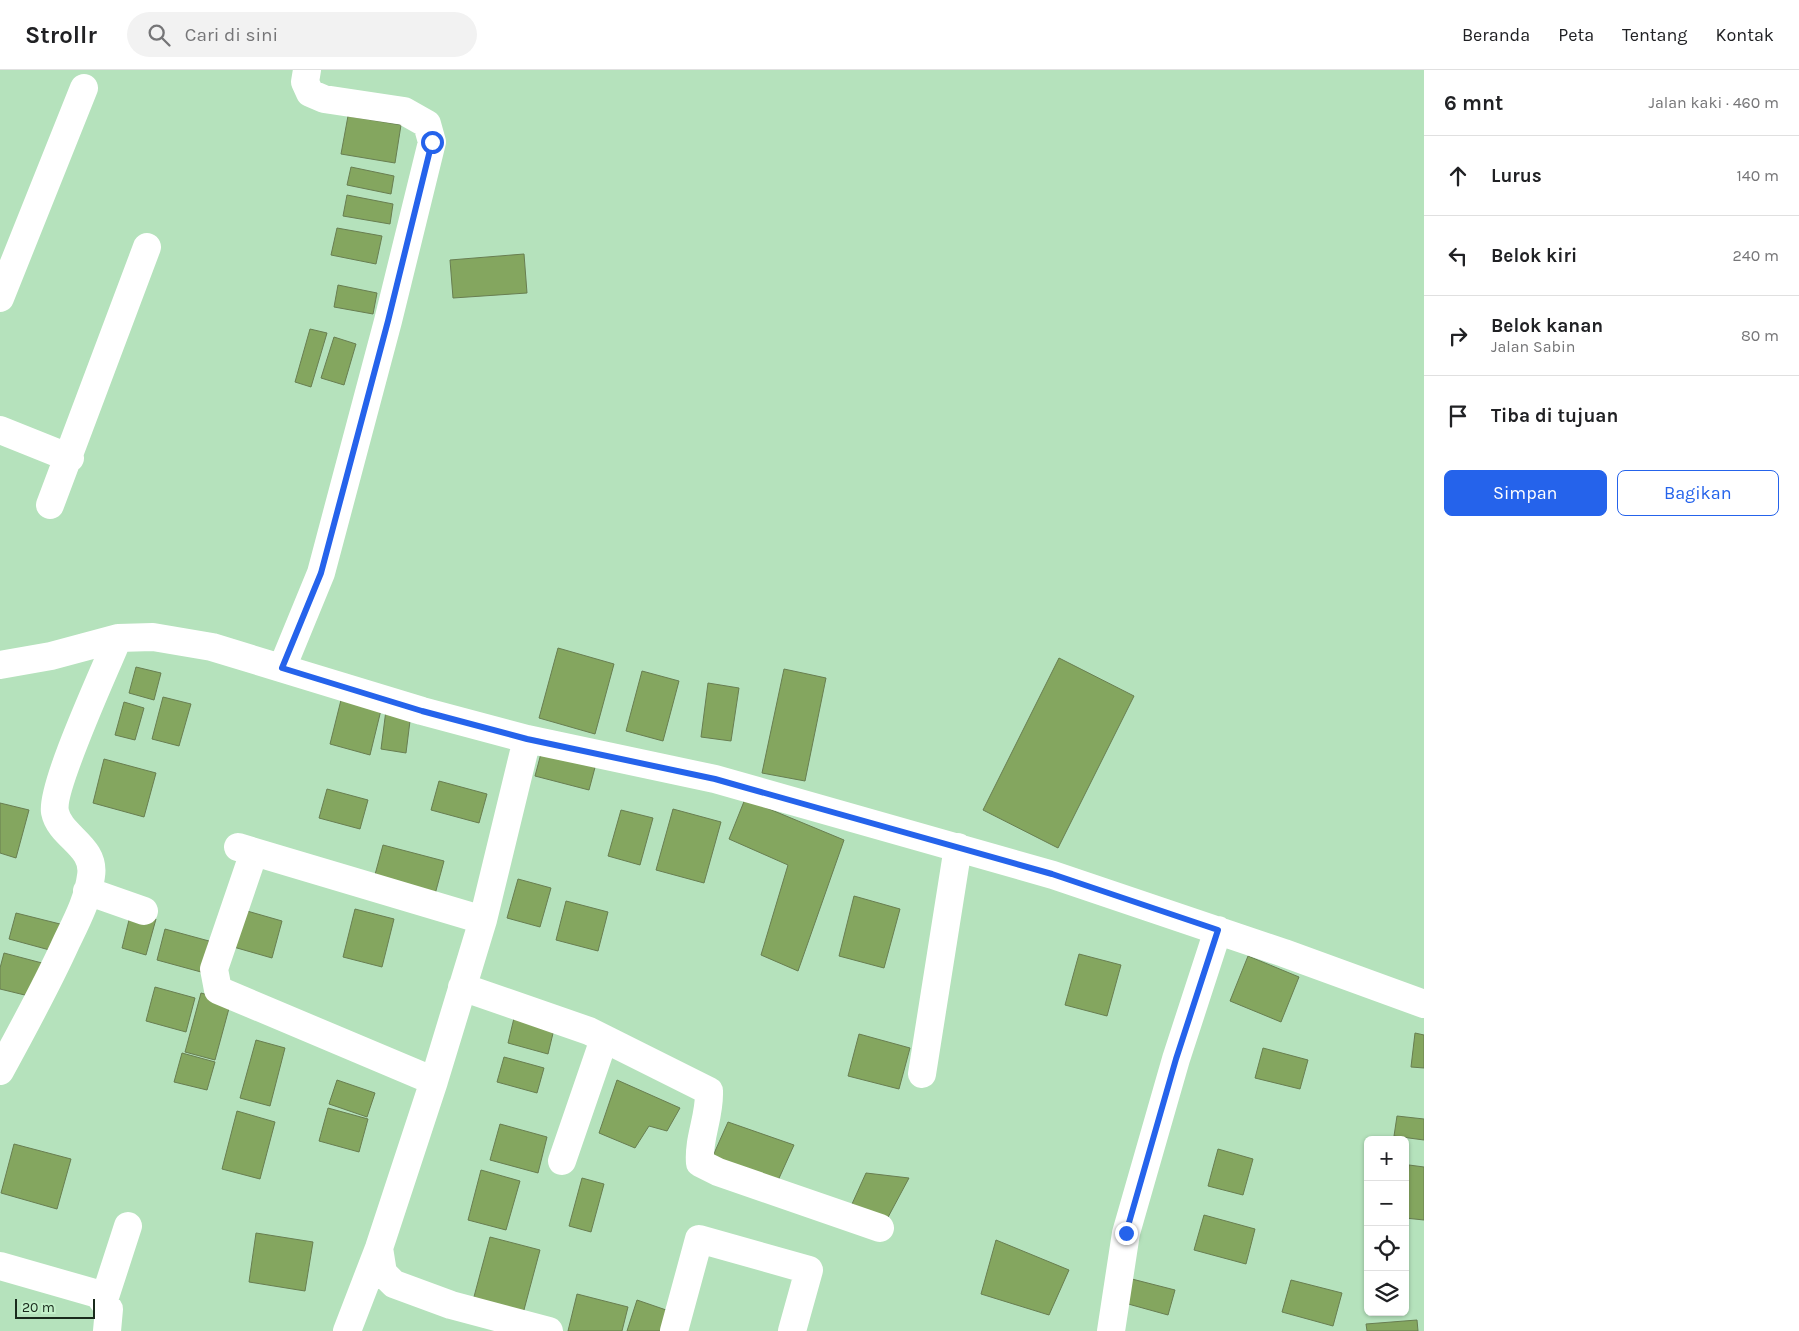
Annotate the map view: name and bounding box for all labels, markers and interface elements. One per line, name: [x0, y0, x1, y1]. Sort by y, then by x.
search box: [127, 12, 477, 57]
text: Strollr: [25, 21, 97, 49]
icon: search: [145, 21, 173, 49]
text: Cari di sini: [185, 24, 278, 46]
text: Beranda: [1462, 24, 1530, 46]
text: Peta: [1558, 24, 1594, 46]
text: Tentang: [1622, 24, 1688, 46]
text: Kontak: [1716, 24, 1774, 46]
text: 6 mnt: [1444, 91, 1503, 115]
text: Jalan kaki · 460 m: [1649, 93, 1779, 112]
route start: [421, 131, 444, 154]
icon: ahead: [1444, 162, 1472, 190]
text: Lurus: [1491, 165, 1542, 187]
text: 140 m: [1737, 166, 1779, 185]
icon: left: [1444, 242, 1472, 270]
text: Belok kiri: [1491, 245, 1577, 267]
text: 240 m: [1733, 246, 1779, 265]
text: Belok kanan: [1491, 315, 1603, 337]
icon: right: [1444, 322, 1472, 350]
text: 80 m: [1741, 326, 1779, 345]
text: Jalan Sabin: [1491, 337, 1575, 356]
icon: arrive: [1444, 402, 1472, 430]
text: Tiba di tujuan: [1491, 405, 1618, 427]
button: Simpan: [1444, 470, 1607, 516]
button: Bagikan: [1617, 470, 1779, 516]
map controls: [1364, 1136, 1409, 1316]
button: +: [1364, 1136, 1409, 1181]
button: −: [1364, 1181, 1409, 1226]
route end: [1115, 1222, 1138, 1245]
button: locate: [1364, 1226, 1409, 1271]
button: layers: [1364, 1271, 1409, 1316]
scale bar: [15, 1296, 95, 1319]
text: 20 m: [22, 1299, 55, 1316]

